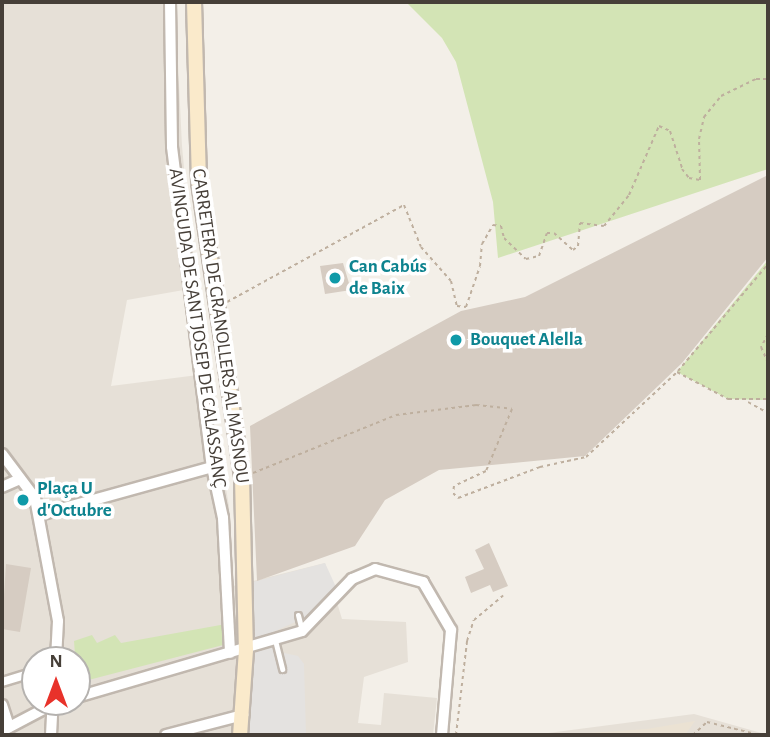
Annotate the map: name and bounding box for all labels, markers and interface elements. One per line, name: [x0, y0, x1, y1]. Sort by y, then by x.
street label: AVINGUDA DE SANT JOSEP DE CALASSANÇ: [163, 167, 231, 489]
street label: CARRETERA DE GRANOLLERS AL MASNOU: [187, 167, 253, 485]
place label: Can Cabús de Baix: [349, 256, 427, 300]
marker: Can Cabús de Baix: [327, 270, 343, 286]
place label: Bouquet Alella: [470, 329, 583, 351]
marker: Bouquet Alella: [448, 332, 464, 348]
place label: Plaça U d'Octubre: [37, 478, 112, 522]
marker: Plaça U d'Octubre: [15, 492, 31, 508]
north arrow: [21, 646, 91, 716]
text: N: [49, 652, 63, 671]

